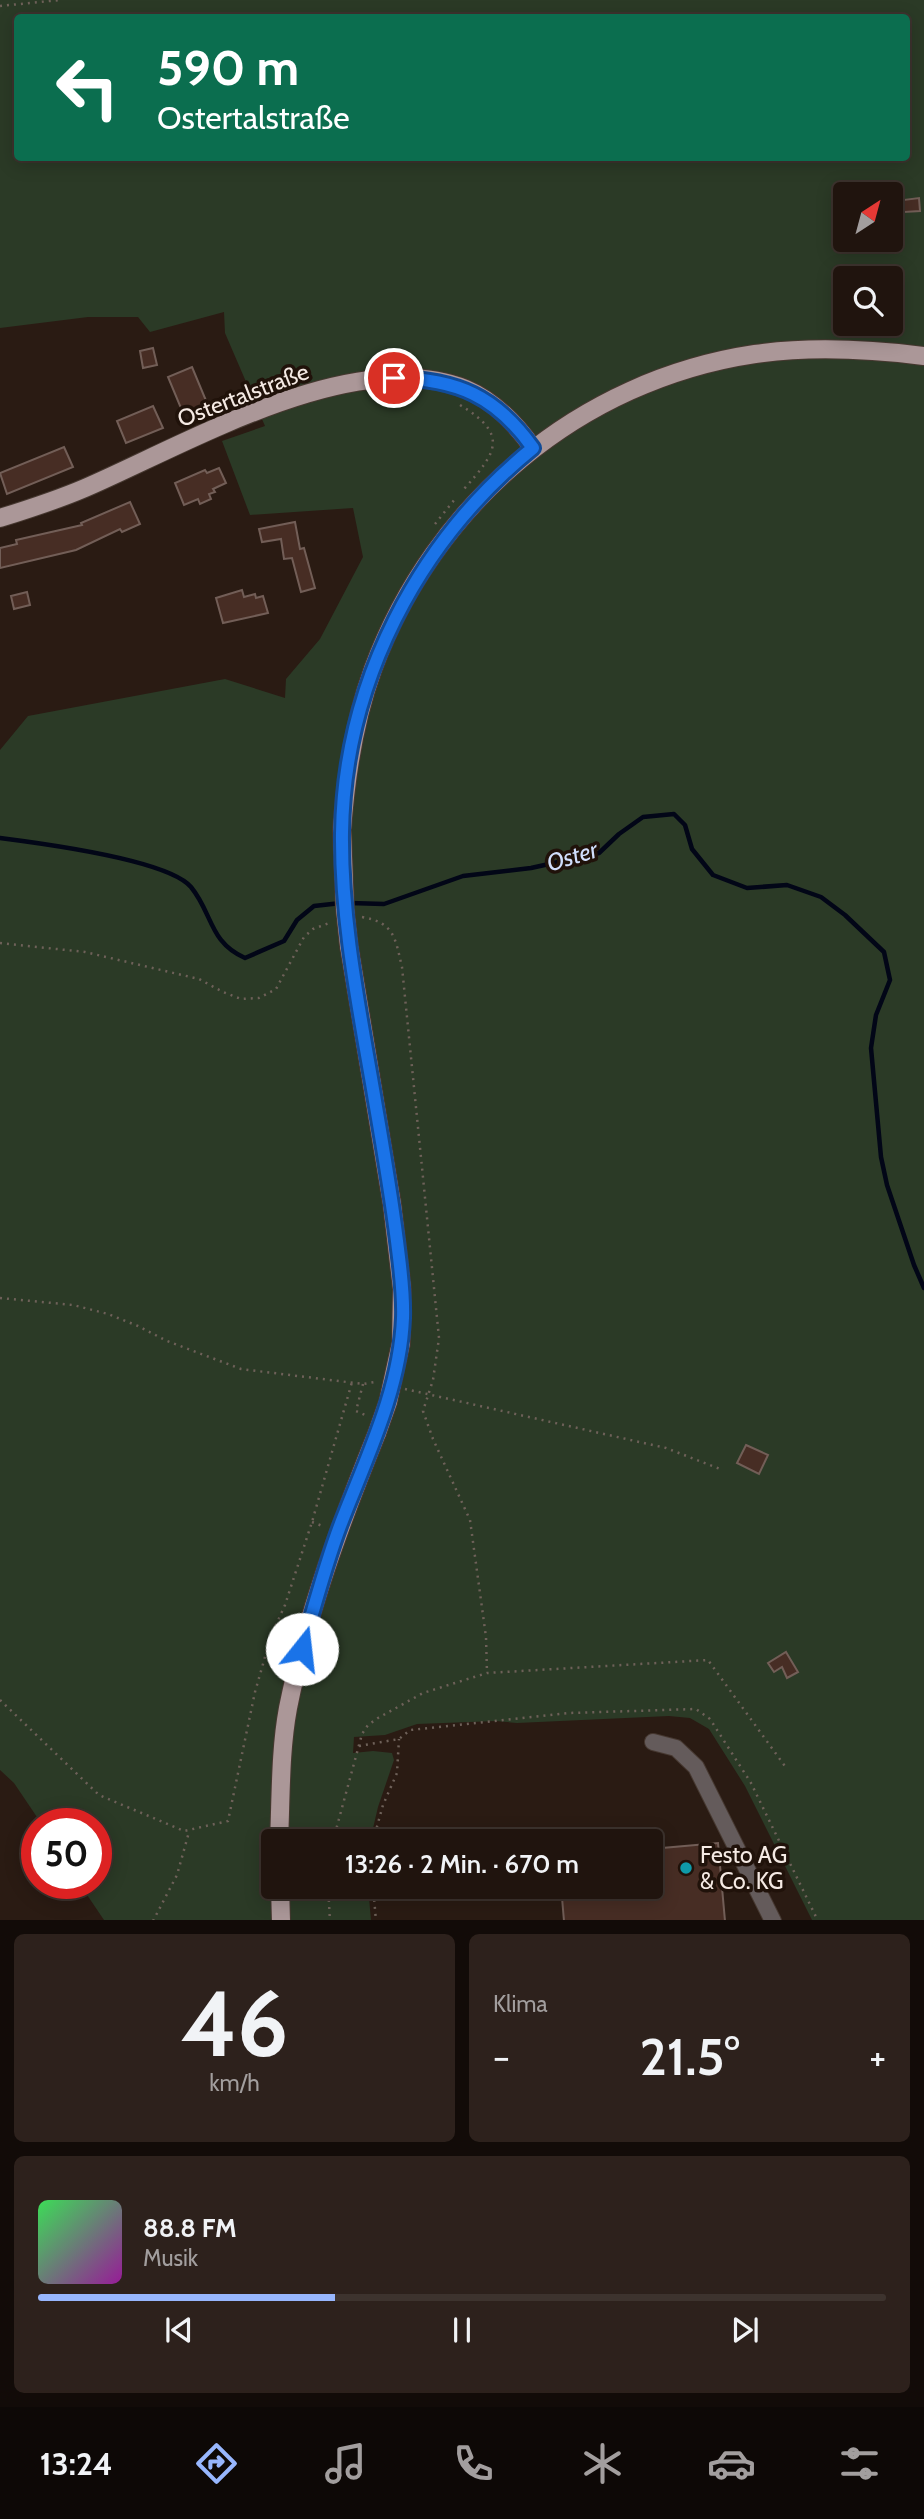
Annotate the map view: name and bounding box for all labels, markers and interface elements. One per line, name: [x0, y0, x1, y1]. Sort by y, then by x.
text: 590 m: [157, 38, 299, 97]
icon: left: [42, 42, 133, 133]
text: Ostertalstraße: [157, 98, 350, 137]
north arrow: [833, 182, 903, 252]
map controls: [833, 182, 903, 336]
button: search: [833, 266, 903, 336]
pin: [364, 348, 424, 408]
street label: Ostertalstraße: [173, 357, 313, 433]
icon: arrive: [375, 359, 413, 397]
water label: Oster: [543, 834, 603, 877]
position arrow: [265, 1612, 339, 1686]
speed limit sign: 50: [21, 1808, 112, 1899]
place label: Festo AG & Co. KG: [700, 1841, 787, 1895]
text: 13:26 · 2 Min. · 670 m: [345, 1848, 579, 1880]
marker: Festo AG & Co. KG: [678, 1860, 694, 1876]
text: 46: [181, 1968, 288, 2079]
text: Klima: [493, 1990, 548, 2018]
text: 21.5°: [639, 2025, 740, 2088]
text: −: [493, 2033, 510, 2080]
text: +: [869, 2033, 886, 2080]
text: km/h: [209, 2069, 260, 2097]
text: 88.8 FM: [143, 2212, 237, 2244]
text: Musik: [143, 2244, 198, 2272]
icon: previous: [160, 2311, 198, 2349]
icon: pause: [443, 2311, 481, 2349]
icon: next: [726, 2311, 764, 2349]
icon: directions: [192, 2439, 241, 2488]
icon: music: [321, 2439, 370, 2488]
icon: phone: [449, 2439, 498, 2488]
icon: climate: [578, 2439, 627, 2488]
icon: car: [707, 2439, 756, 2488]
icon: filters: [835, 2439, 884, 2488]
text: 13:24: [40, 2444, 113, 2483]

